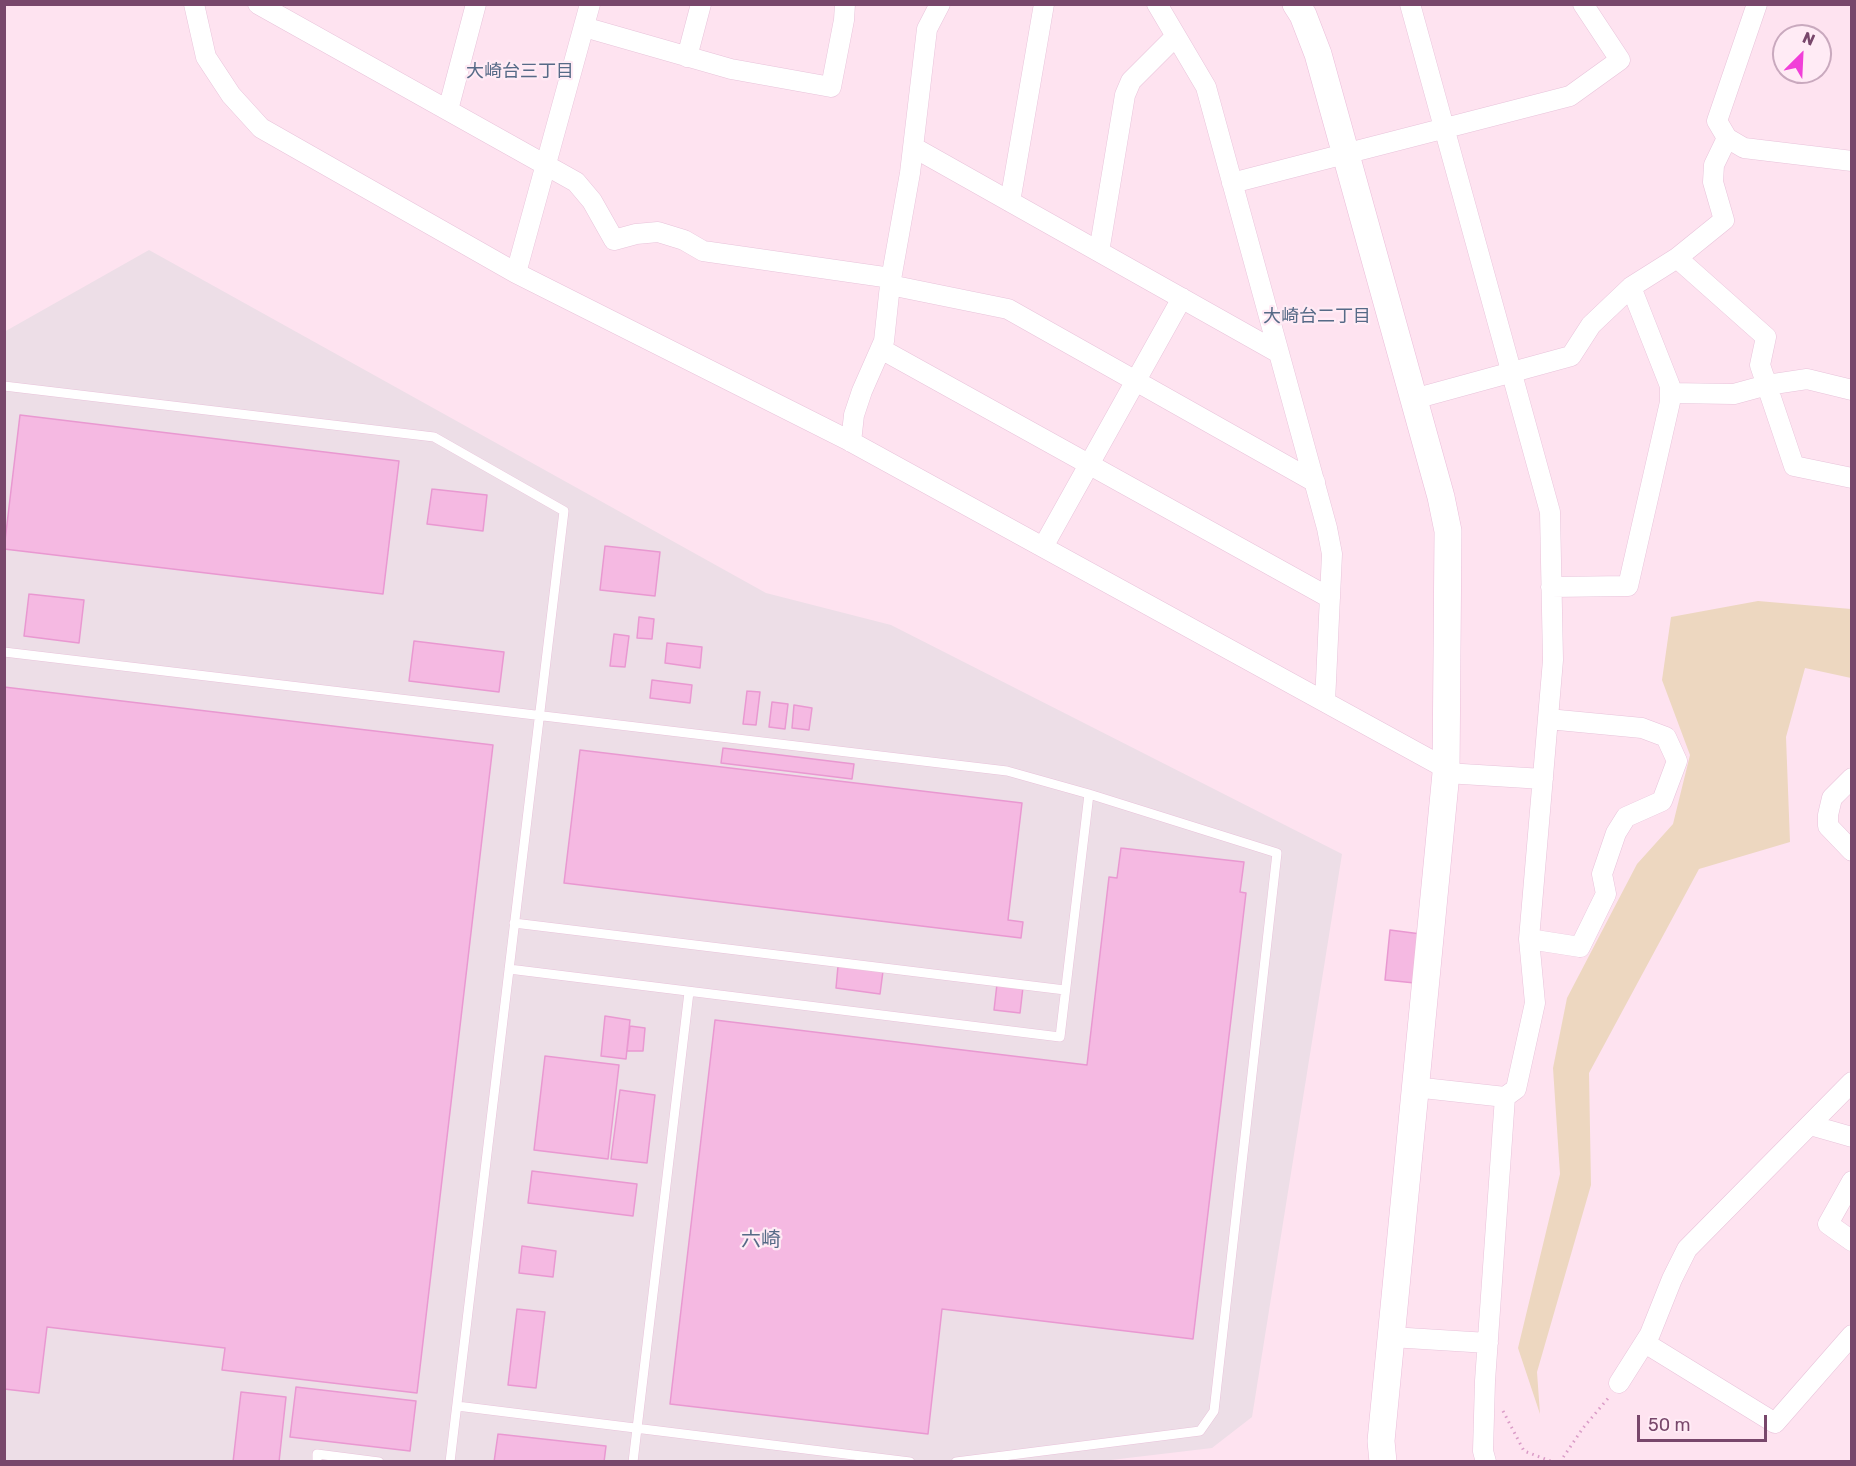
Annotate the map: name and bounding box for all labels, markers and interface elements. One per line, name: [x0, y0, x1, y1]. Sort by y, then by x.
north arrow: [1772, 24, 1832, 84]
text: N: [1800, 28, 1818, 50]
district label: 大崎台三丁目: [466, 61, 574, 83]
district label: 大崎台二丁目: [1263, 306, 1371, 328]
district label: 六崎: [741, 1228, 781, 1252]
scale bar: [1640, 1403, 1770, 1441]
text: 50 m: [1648, 1414, 1691, 1436]

